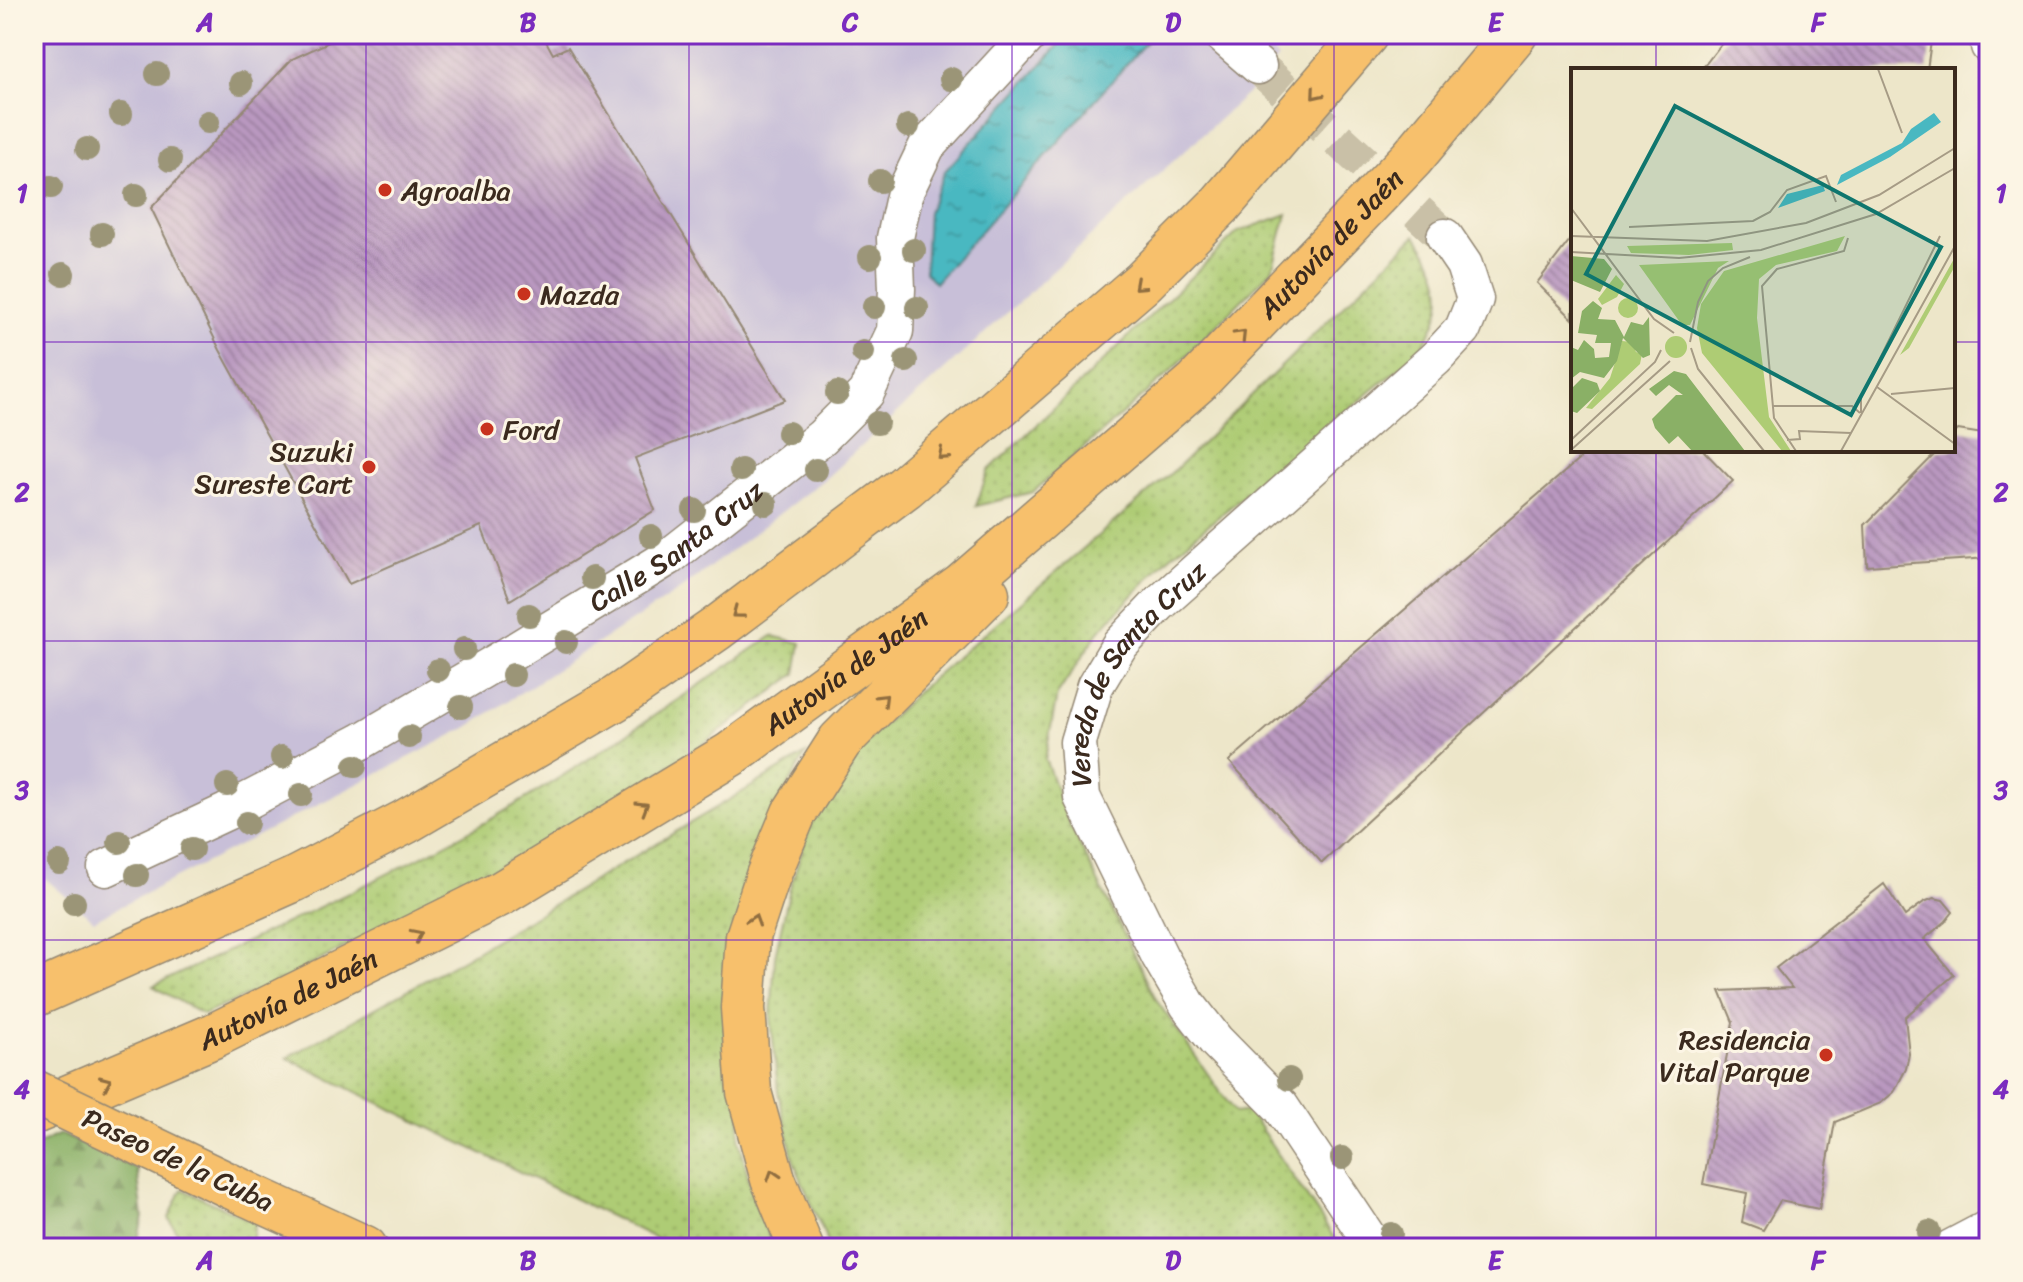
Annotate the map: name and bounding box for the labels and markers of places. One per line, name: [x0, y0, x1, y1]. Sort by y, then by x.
place label: Agroalba: [400, 166, 511, 215]
marker: Agroalba: [376, 181, 394, 199]
place label: Mazda: [540, 270, 620, 319]
marker: Mazda: [515, 285, 533, 303]
place label: Ford: [503, 405, 561, 454]
marker: Ford: [478, 420, 496, 438]
place label: Suzuki Sureste Cart: [194, 427, 354, 508]
marker: Suzuki Sureste Cart: [360, 458, 378, 476]
place label: Residencia Vital Parque: [1659, 1015, 1811, 1096]
marker: Residencia Vital Parque: [1817, 1046, 1835, 1064]

